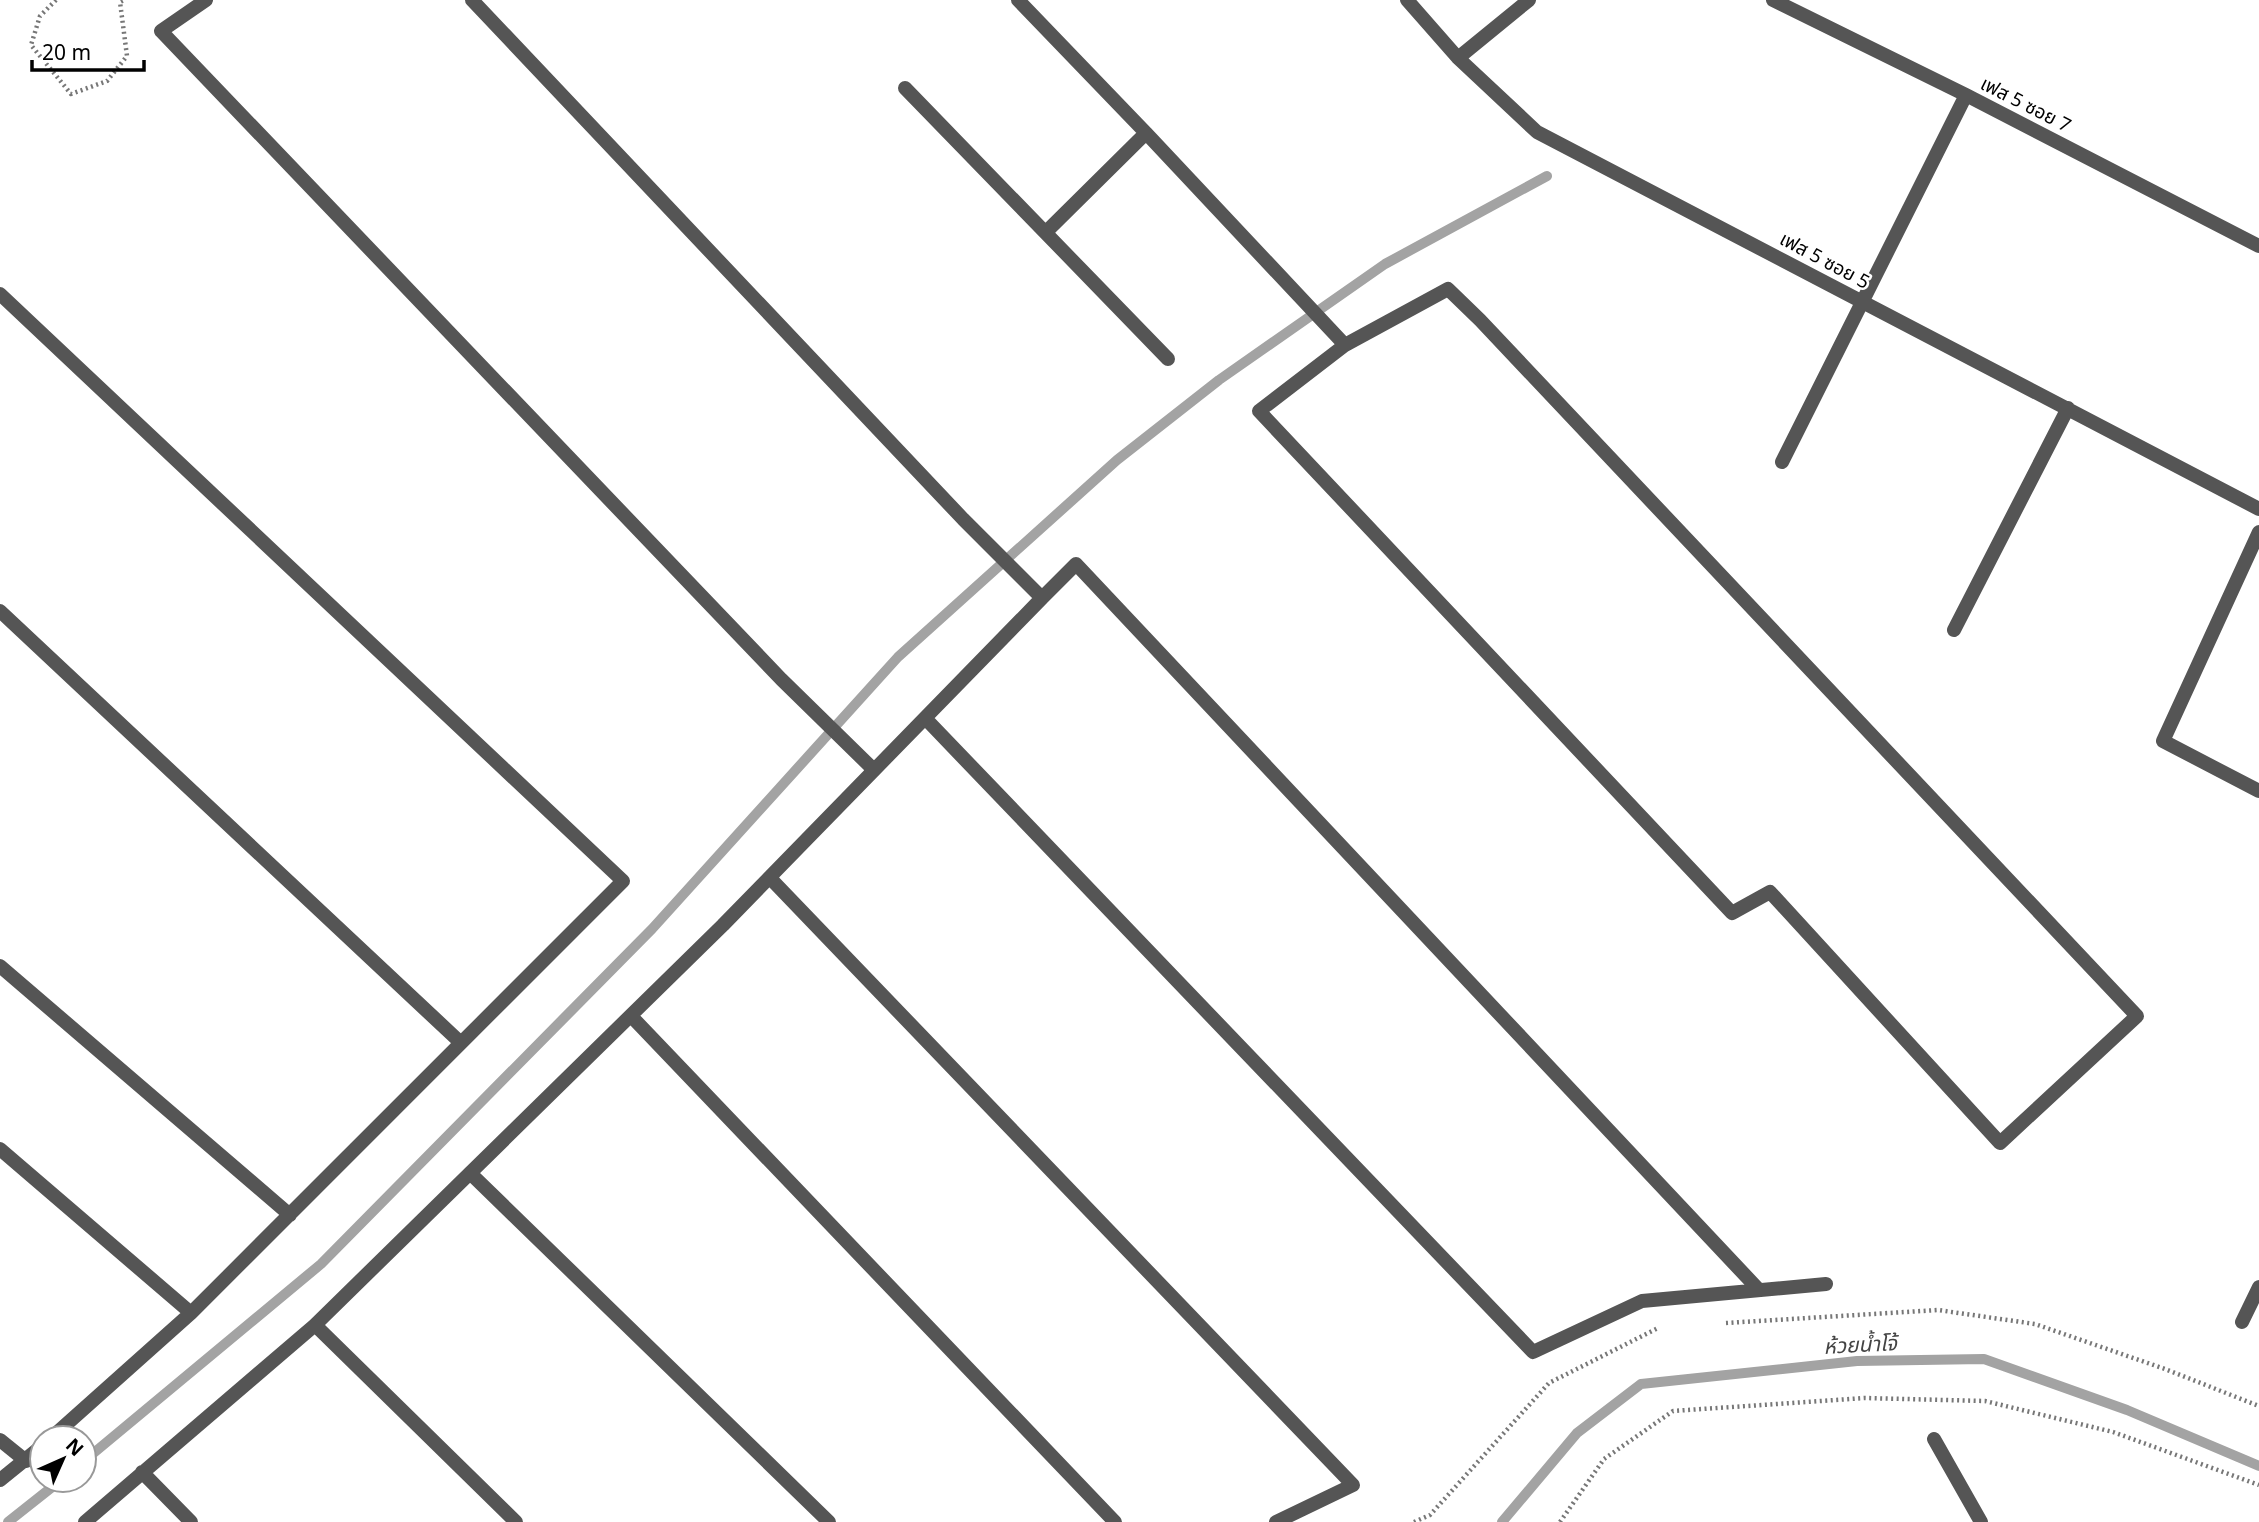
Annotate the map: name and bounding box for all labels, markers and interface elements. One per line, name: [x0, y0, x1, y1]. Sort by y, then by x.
scale bar: [32, 28, 144, 72]
text: 20 m: [42, 38, 91, 66]
street label: เฟส 5 ซอย 7: [1976, 70, 2076, 138]
street label: เฟส 5 ซอย 5: [1775, 225, 1875, 295]
water label: ห้วยน้ำโจ้: [1823, 1328, 1901, 1360]
north arrow: [28, 1424, 98, 1494]
text: N: [60, 1432, 90, 1462]

